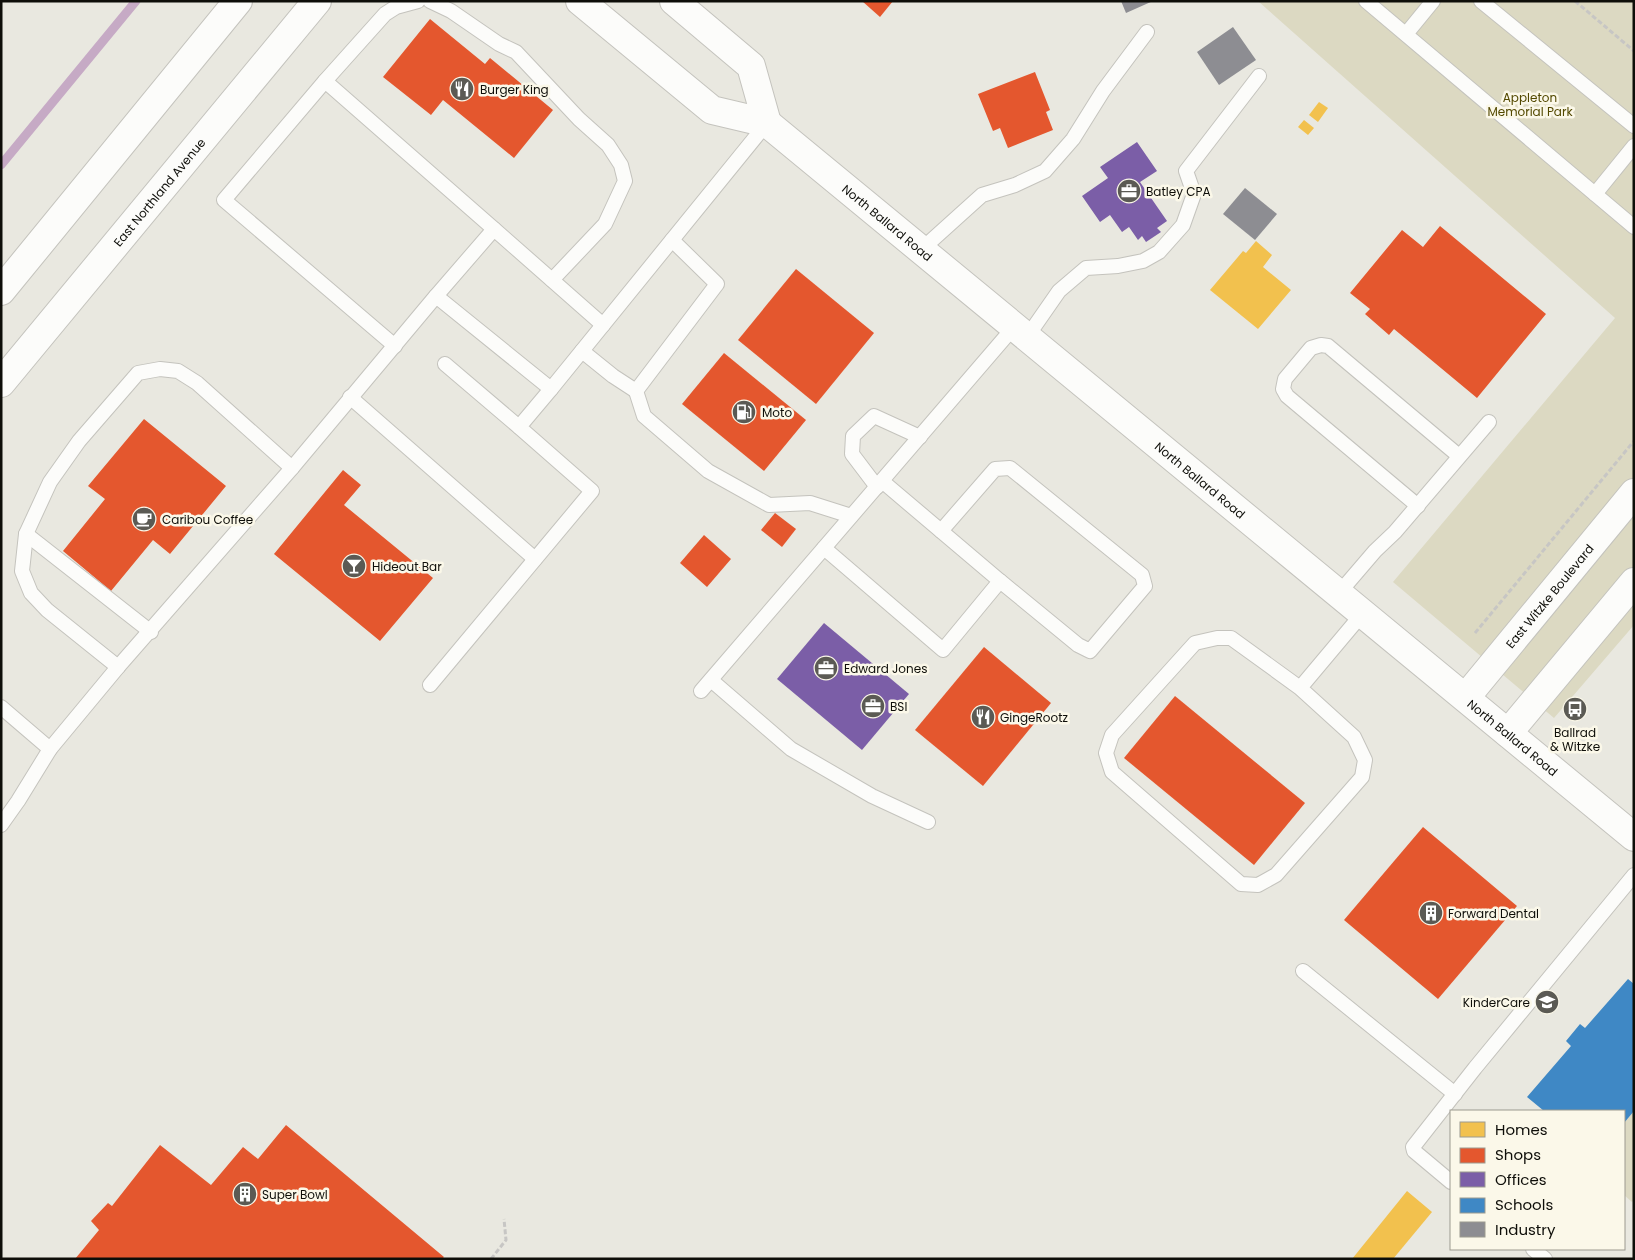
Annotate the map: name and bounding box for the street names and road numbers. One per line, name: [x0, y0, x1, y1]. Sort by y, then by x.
street label: East Northland Avenue: [109, 134, 209, 250]
street label: North Ballard Road: [839, 180, 936, 265]
street label: North Ballard Road: [1151, 438, 1249, 522]
street label: East Witzke Boulevard: [1501, 540, 1597, 652]
street label: North Ballard Road: [1464, 695, 1562, 780]

